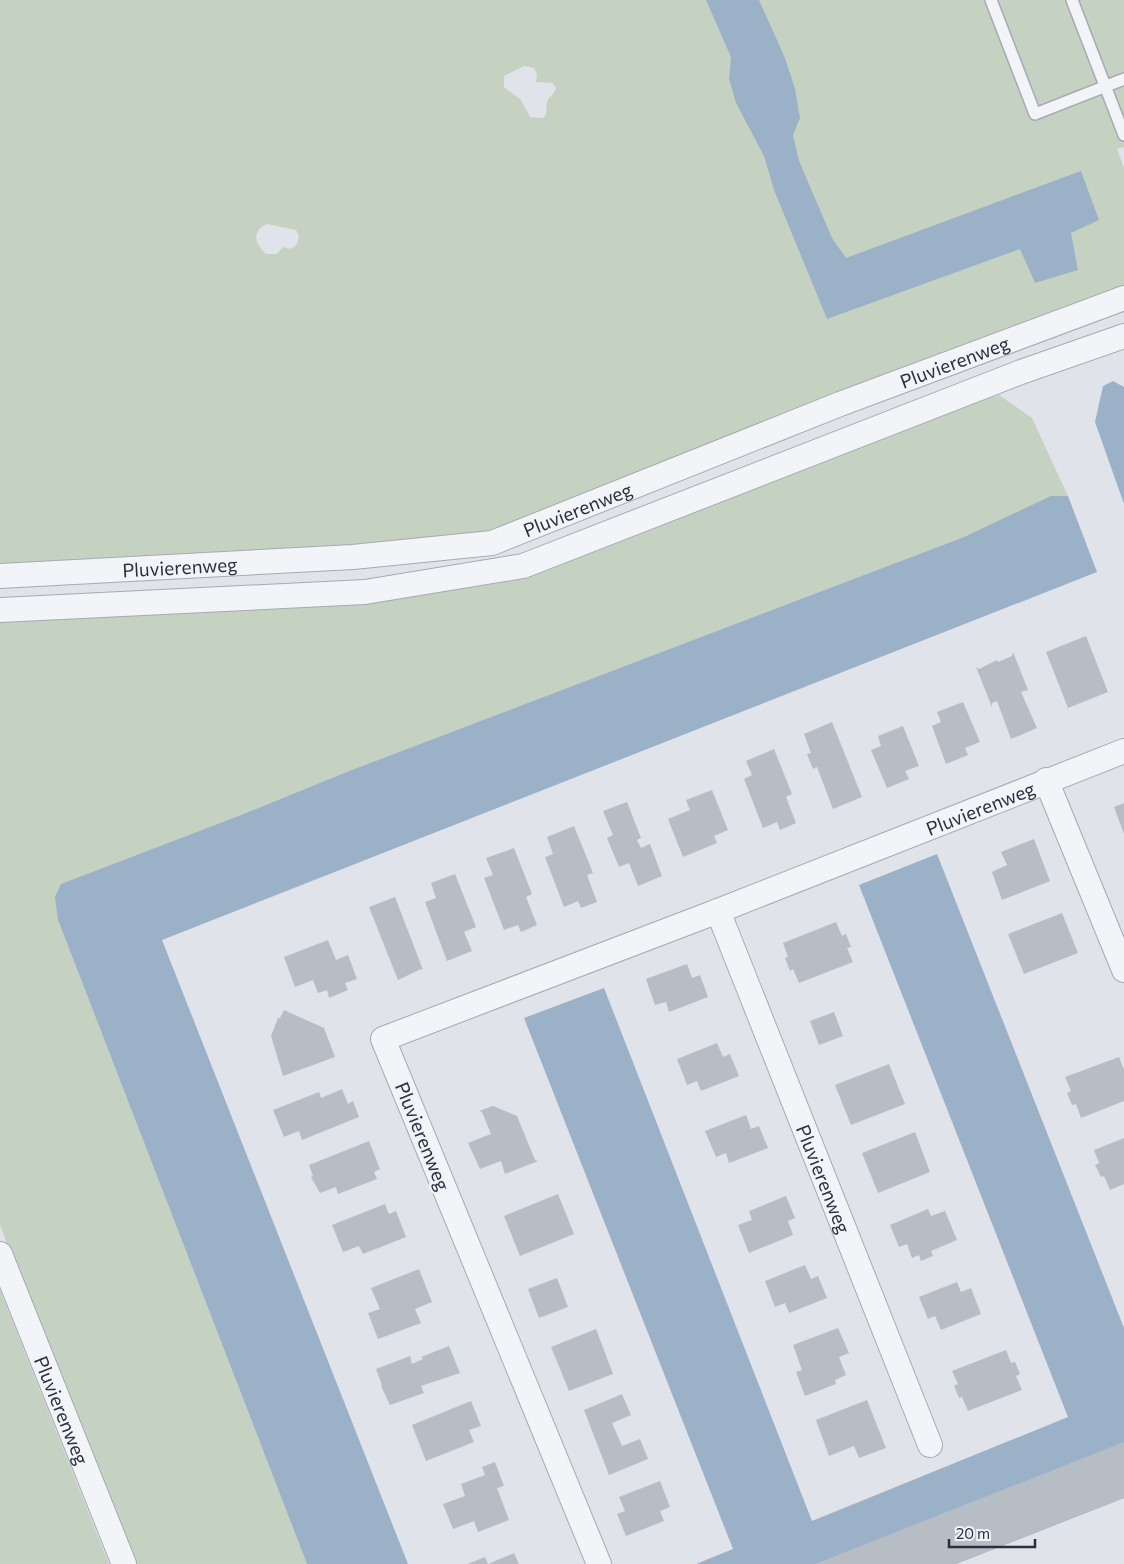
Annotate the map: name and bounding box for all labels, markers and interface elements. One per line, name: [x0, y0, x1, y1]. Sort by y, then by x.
street label: Pluvierenweg: [896, 330, 1012, 392]
street label: Pluvierenweg: [519, 477, 635, 541]
street label: Pluvierenweg: [122, 552, 238, 581]
street label: Pluvierenweg: [922, 776, 1038, 840]
street label: Pluvierenweg: [391, 1078, 455, 1194]
street label: Pluvierenweg: [792, 1121, 856, 1236]
street label: Pluvierenweg: [30, 1352, 94, 1468]
scale bar: [949, 1516, 1035, 1548]
text: 20 m: [956, 1524, 990, 1542]

